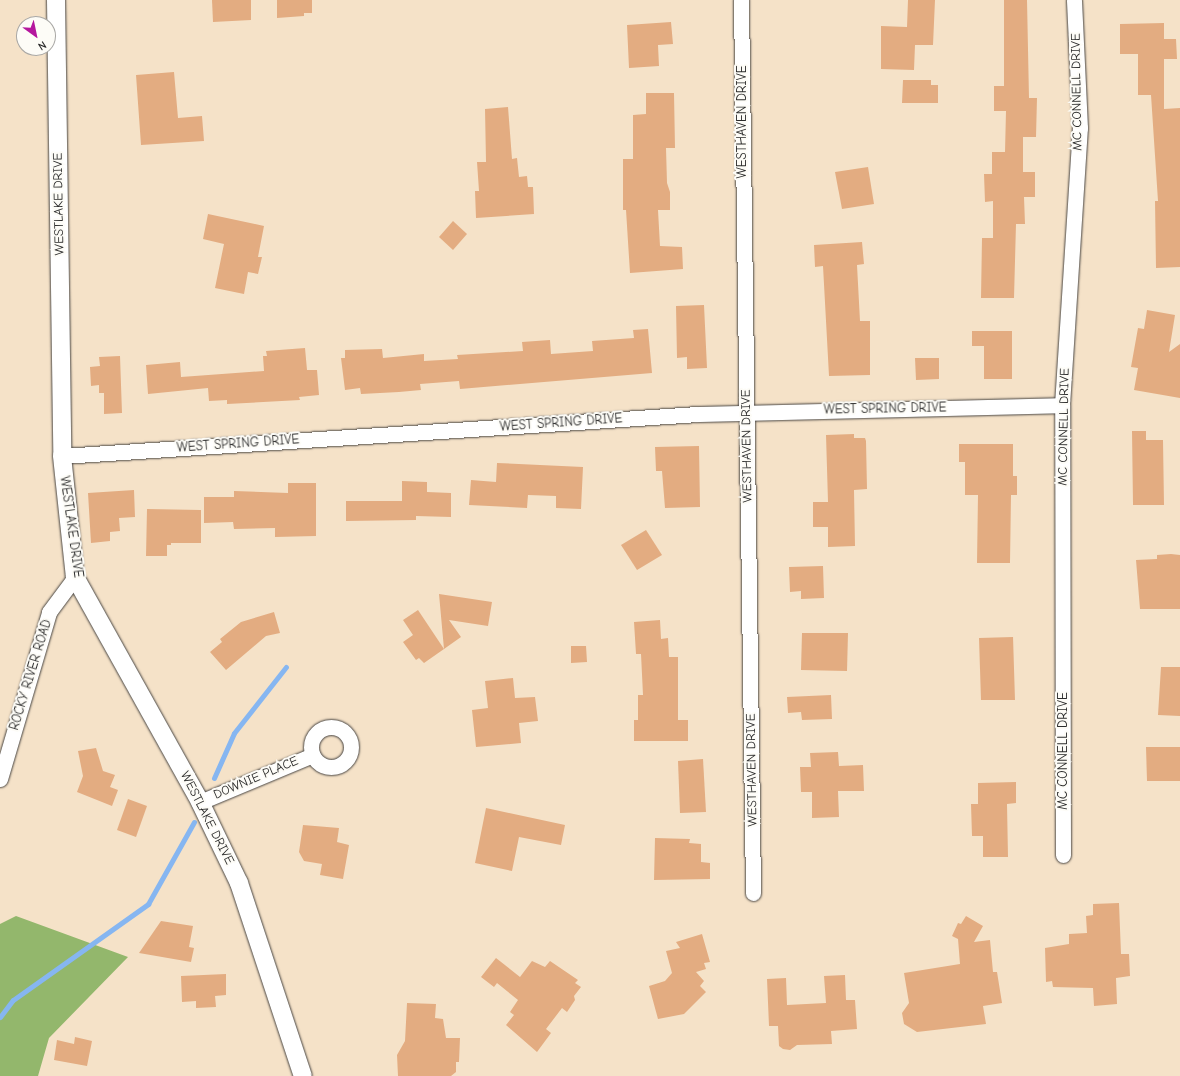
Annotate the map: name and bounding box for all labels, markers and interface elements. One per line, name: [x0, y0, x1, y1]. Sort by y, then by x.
north arrow: [16, 16, 56, 56]
street label: MC CONNELL DRIVE: [1068, 33, 1086, 151]
text: N: [36, 38, 49, 53]
street label: WESTHAVEN DRIVE: [734, 66, 750, 178]
street label: WESTLAKE DRIVE: [50, 153, 68, 255]
street label: MC CONNELL DRIVE: [1055, 368, 1073, 486]
street label: WESTHAVEN DRIVE: [738, 389, 756, 503]
street label: WEST SPRING DRIVE: [824, 400, 946, 418]
street label: WEST SPRING DRIVE: [499, 411, 623, 435]
street label: WEST SPRING DRIVE: [176, 432, 300, 456]
street label: WESTLAKE DRIVE: [56, 475, 86, 579]
street label: ROCKY RIVER ROAD: [7, 618, 55, 732]
street label: MC CONNELL DRIVE: [1055, 692, 1071, 810]
street label: WESTHAVEN DRIVE: [743, 713, 761, 827]
street label: DOWNIE PLACE: [211, 753, 301, 803]
street label: WESTLAKE DRIVE: [177, 769, 237, 867]

